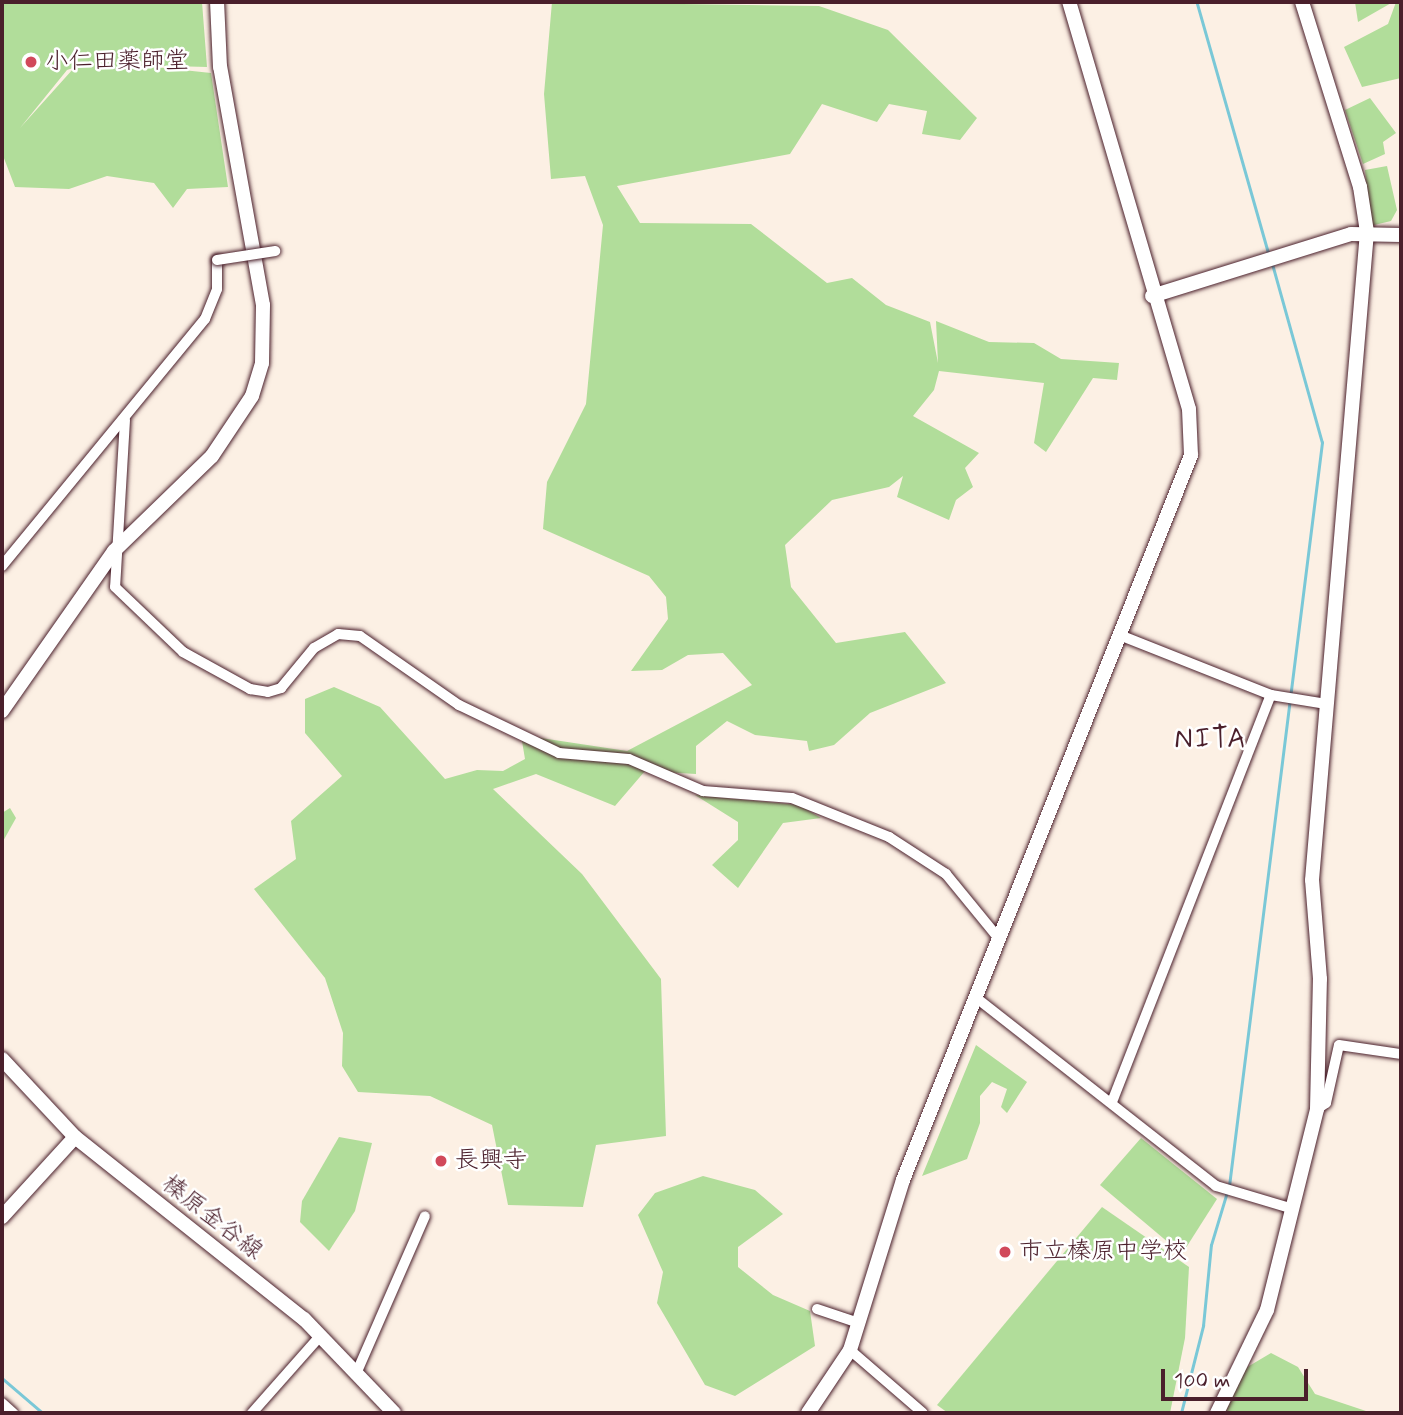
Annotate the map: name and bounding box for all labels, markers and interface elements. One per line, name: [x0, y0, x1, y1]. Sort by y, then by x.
place label: 小仁田薬師堂: [45, 48, 189, 76]
marker: 小仁田薬師堂: [23, 54, 39, 70]
district label: NITA: [1174, 723, 1248, 757]
place label: 長興寺: [455, 1147, 527, 1175]
marker: 長興寺: [433, 1153, 449, 1169]
street label: 榛原金谷線: [156, 1170, 268, 1266]
place label: 市立榛原中学校: [1019, 1238, 1187, 1266]
marker: 市立榛原中学校: [997, 1244, 1013, 1260]
scale bar: [1165, 1356, 1312, 1400]
text: 100 m: [1174, 1367, 1230, 1395]

